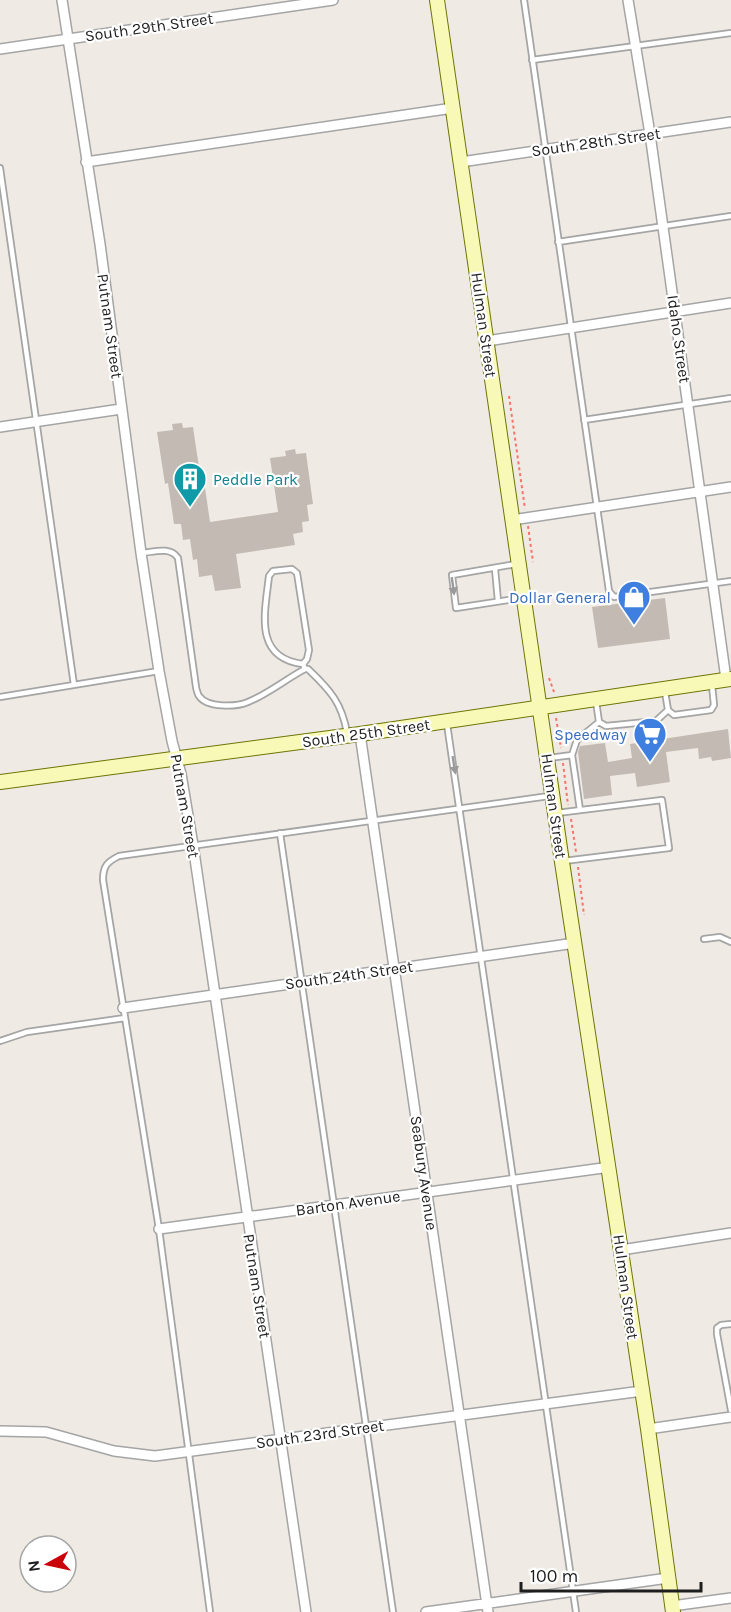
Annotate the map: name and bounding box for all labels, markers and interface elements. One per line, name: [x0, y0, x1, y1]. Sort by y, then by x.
street label: South 29th Street: [84, 9, 214, 45]
street label: South 28th Street: [530, 124, 662, 160]
street label: Hulman Street: [467, 271, 501, 379]
street label: Putnam Street: [93, 272, 127, 380]
street label: Idaho Street: [663, 294, 695, 384]
building icon: Peddle Park: [172, 461, 208, 508]
place label: Peddle Park: [213, 470, 298, 489]
one-way arrow: [449, 577, 458, 596]
shop icon: Dollar General: [616, 579, 652, 626]
place label: Dollar General: [509, 588, 611, 607]
street label: South 25th Street: [301, 715, 431, 751]
supermarket icon: Speedway: [632, 716, 668, 763]
place label: Speedway: [554, 725, 628, 744]
street label: Putnam Street: [166, 752, 204, 860]
street label: Hulman Street: [537, 752, 571, 860]
one-way arrow: [449, 756, 458, 775]
street label: South 24th Street: [284, 957, 414, 993]
street label: Seabury Avenue: [407, 1114, 441, 1232]
street label: Barton Avenue: [294, 1186, 402, 1220]
street label: Putnam Street: [239, 1232, 275, 1340]
street label: Hulman Street: [609, 1233, 643, 1341]
street label: South 23rd Street: [255, 1416, 385, 1452]
north arrow: [18, 1534, 78, 1594]
scale bar: [521, 1555, 701, 1593]
text: N: [23, 1559, 44, 1573]
text: 100 m: [530, 1565, 578, 1587]

